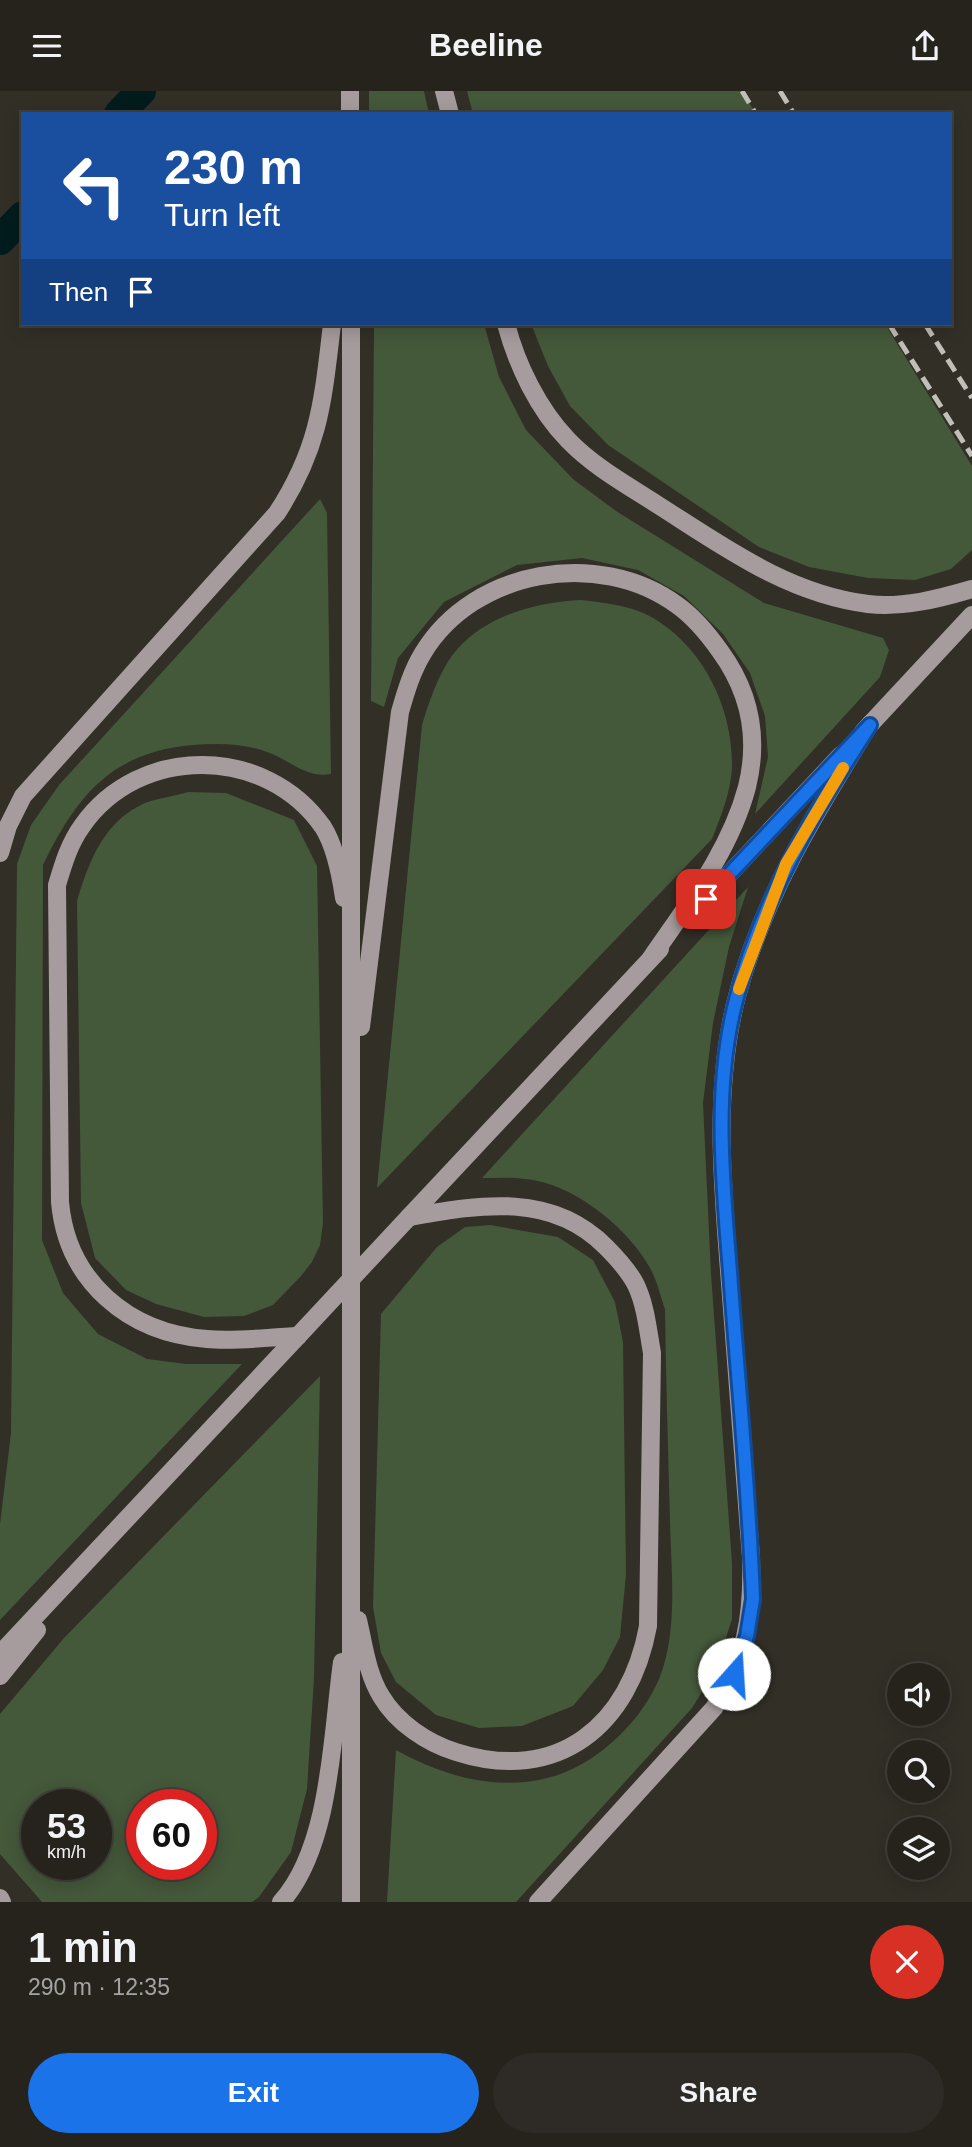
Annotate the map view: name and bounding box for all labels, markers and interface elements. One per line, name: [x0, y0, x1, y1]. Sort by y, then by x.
icon: menu: [28, 27, 66, 65]
text: Beeline: [429, 27, 543, 63]
icon: share: [906, 27, 944, 65]
icon: left: [49, 140, 140, 231]
text: 230 m: [164, 140, 303, 194]
text: Turn left: [164, 197, 280, 233]
icon: arrive: [122, 273, 160, 311]
text: Then: [49, 277, 108, 307]
pin: [676, 869, 736, 929]
icon: arrive: [687, 880, 725, 918]
position arrow: [697, 1637, 771, 1711]
map controls: [887, 1663, 950, 1880]
button: sound: [887, 1663, 950, 1726]
button: search: [887, 1740, 950, 1803]
speed limit sign: 60: [126, 1789, 217, 1880]
text: 53: [47, 1806, 86, 1845]
button: layers: [887, 1817, 950, 1880]
text: km/h: [47, 1842, 86, 1862]
text: 1 min: [28, 1924, 138, 1971]
button: close: [870, 1925, 944, 1999]
text: 290 m · 12:35: [28, 1974, 170, 2000]
button: Exit: [28, 2053, 479, 2133]
button: Share: [493, 2053, 944, 2133]

